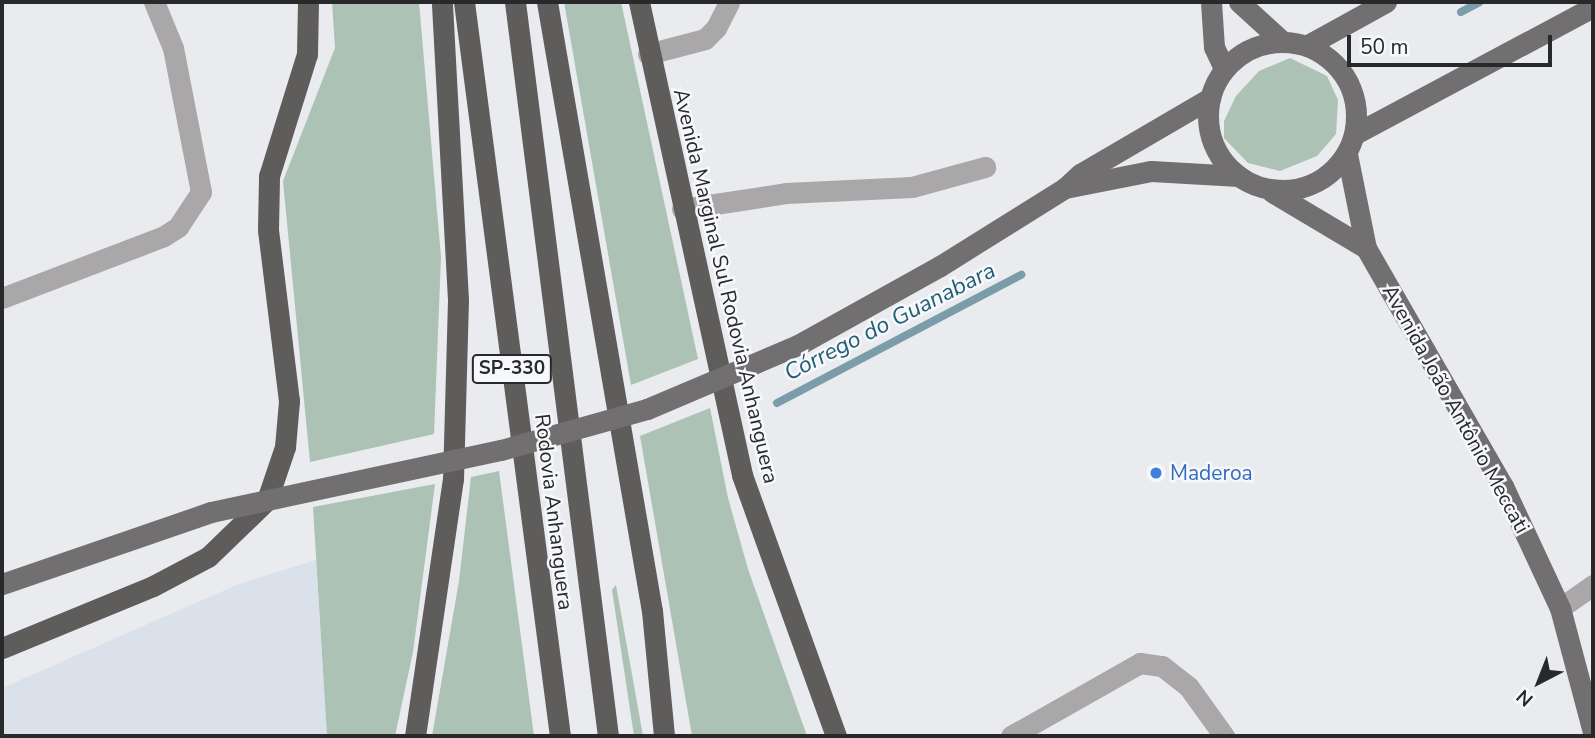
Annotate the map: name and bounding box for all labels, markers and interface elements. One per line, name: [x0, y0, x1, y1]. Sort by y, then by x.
scale bar: [1350, 21, 1555, 65]
text: 50 m: [1360, 33, 1409, 61]
street label: Avenida Marginal Sul Rodovia Anhanguera: [668, 86, 784, 486]
water label: Córrego do Guanabara: [780, 257, 1000, 387]
street label: Avenida João Antônio Meccati: [1377, 280, 1535, 538]
road number: SP-330: [472, 354, 552, 384]
street label: Rodovia Anhanguera: [529, 412, 579, 612]
place label: Maderoa: [1170, 460, 1253, 486]
marker: Maderoa: [1148, 465, 1164, 481]
north arrow: [1504, 647, 1574, 717]
text: N: [1511, 683, 1539, 712]

